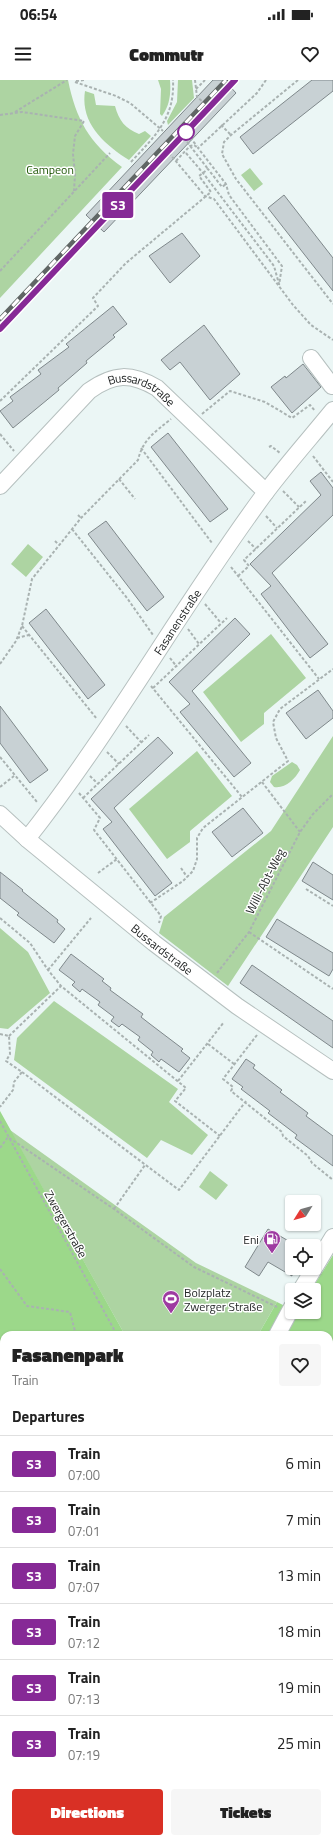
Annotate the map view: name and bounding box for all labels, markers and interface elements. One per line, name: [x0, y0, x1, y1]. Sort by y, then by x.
text: 06:54: [20, 3, 57, 26]
text: Commutr: [129, 41, 204, 68]
icon: menu: [12, 43, 34, 65]
icon: heart: [299, 43, 321, 65]
unlabelled marker: [177, 123, 195, 141]
park label: Campeon: [26, 160, 74, 179]
line badge: S3: [100, 192, 136, 218]
text: S3: [110, 194, 126, 215]
street label: Bussardstraße: [105, 368, 180, 410]
street label: Fasanenstraße: [148, 585, 206, 659]
street label: Willi-Abt-Weg: [240, 845, 290, 917]
street label: Bussardstraße: [127, 918, 197, 979]
street label: Zwergerstraße: [40, 1187, 92, 1261]
north arrow: [285, 1195, 321, 1231]
map controls: [285, 1195, 321, 1319]
fuel station icon: Eni: [262, 1229, 282, 1254]
place label: Eni: [243, 1230, 259, 1249]
button: locate: [285, 1239, 321, 1275]
place label: Bolzplatz Zwerger Straße: [184, 1283, 262, 1316]
button: layers: [285, 1283, 321, 1319]
sports icon: Bolzplatz Zwerger Straße: [161, 1289, 181, 1314]
text: Fasanenpark: [12, 1340, 124, 1369]
button: heart: [279, 1344, 321, 1386]
text: Train: [12, 1370, 39, 1390]
text: Departures: [12, 1405, 85, 1428]
text: Train: [68, 1442, 101, 1465]
text: 6 min: [285, 1452, 321, 1475]
text: S3: [26, 1453, 42, 1474]
text: 07:00: [68, 1465, 100, 1485]
text: Train: [68, 1498, 101, 1521]
text: 7 min: [285, 1508, 321, 1531]
text: S3: [26, 1509, 42, 1530]
text: 07:01: [68, 1521, 100, 1541]
text: Train: [68, 1554, 101, 1577]
text: 13 min: [277, 1564, 321, 1587]
text: S3: [26, 1565, 42, 1586]
text: 07:07: [68, 1577, 100, 1597]
text: Train: [68, 1610, 101, 1633]
text: 18 min: [277, 1620, 321, 1643]
text: S3: [26, 1621, 42, 1642]
text: 07:12: [68, 1633, 100, 1653]
text: Train: [68, 1666, 101, 1689]
text: 19 min: [277, 1676, 321, 1699]
text: S3: [26, 1677, 42, 1698]
text: 07:13: [68, 1689, 100, 1709]
text: Train: [68, 1722, 101, 1745]
text: 25 min: [277, 1732, 321, 1755]
text: S3: [26, 1733, 42, 1754]
text: 07:19: [68, 1745, 100, 1765]
button: Directions: [12, 1789, 163, 1835]
button: Tickets: [171, 1789, 321, 1835]

